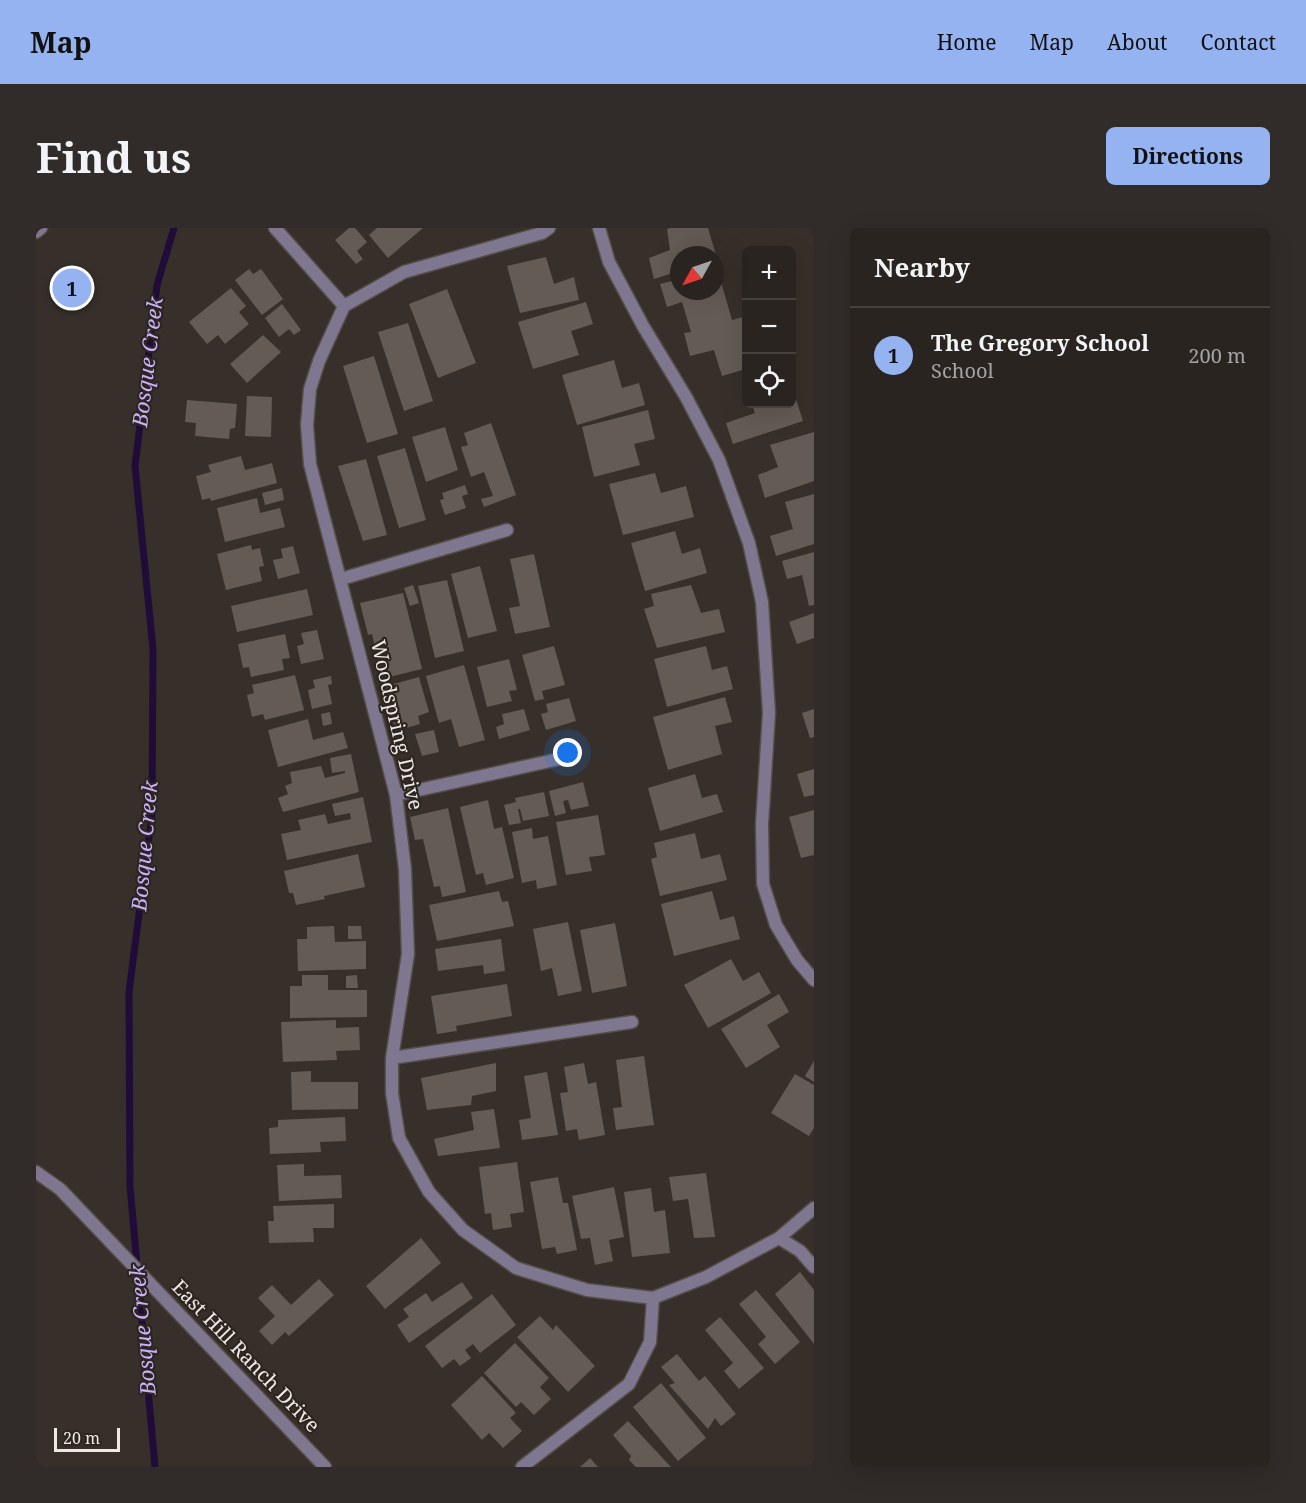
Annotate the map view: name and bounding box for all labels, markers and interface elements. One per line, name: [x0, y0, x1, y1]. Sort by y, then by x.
text: Map: [30, 23, 92, 61]
text: Home: [937, 28, 997, 56]
text: Map: [1030, 28, 1074, 56]
text: About: [1107, 28, 1168, 56]
text: Contact: [1201, 28, 1276, 56]
button: Directions: [1106, 127, 1270, 185]
text: Find us: [36, 128, 191, 185]
north arrow: [670, 246, 724, 300]
map controls: [742, 246, 796, 408]
button: +: [742, 246, 796, 300]
text: Nearby: [874, 249, 970, 285]
pin: 1: [52, 266, 92, 310]
water label: Bosque Creek: [125, 294, 169, 430]
button: −: [742, 300, 796, 354]
text: The Gregory School: [931, 327, 1149, 357]
text: 1: [888, 342, 899, 369]
text: 200 m: [1188, 342, 1246, 369]
button: locate: [742, 354, 796, 408]
text: School: [931, 357, 994, 384]
street label: Woodspring Drive: [365, 637, 430, 813]
your location: [553, 738, 582, 767]
water label: Bosque Creek: [124, 778, 164, 913]
water label: Bosque Creek: [122, 1263, 162, 1398]
street label: East Hill Ranch Drive: [166, 1273, 326, 1438]
scale bar: [54, 1425, 120, 1452]
text: 20 m: [63, 1427, 100, 1449]

